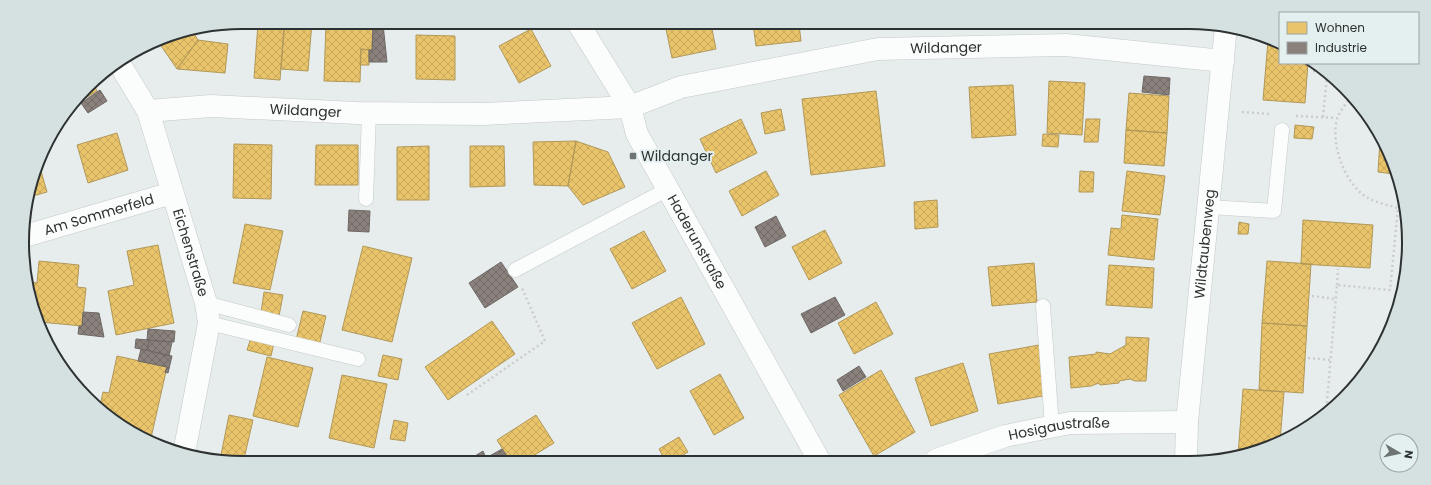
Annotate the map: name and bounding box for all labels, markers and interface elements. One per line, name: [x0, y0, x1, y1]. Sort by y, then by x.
legend: [1279, 12, 1419, 64]
text: Wohnen: [1315, 19, 1365, 36]
street label: Wildanger: [910, 37, 982, 58]
text: Industrie: [1315, 39, 1367, 56]
street label: Wildanger: [269, 99, 342, 122]
place label: Wildanger: [641, 146, 713, 166]
marker: Wildanger: [628, 151, 638, 161]
street label: Wildtaubenweg: [1189, 188, 1220, 300]
street label: Am Sommerfeld: [41, 189, 156, 240]
street label: Haderunstraße: [663, 191, 732, 293]
street label: Eichenstraße: [168, 206, 214, 299]
street label: Hosigaustraße: [1007, 413, 1110, 445]
north arrow: [1379, 433, 1419, 473]
text: N: [1400, 449, 1417, 460]

